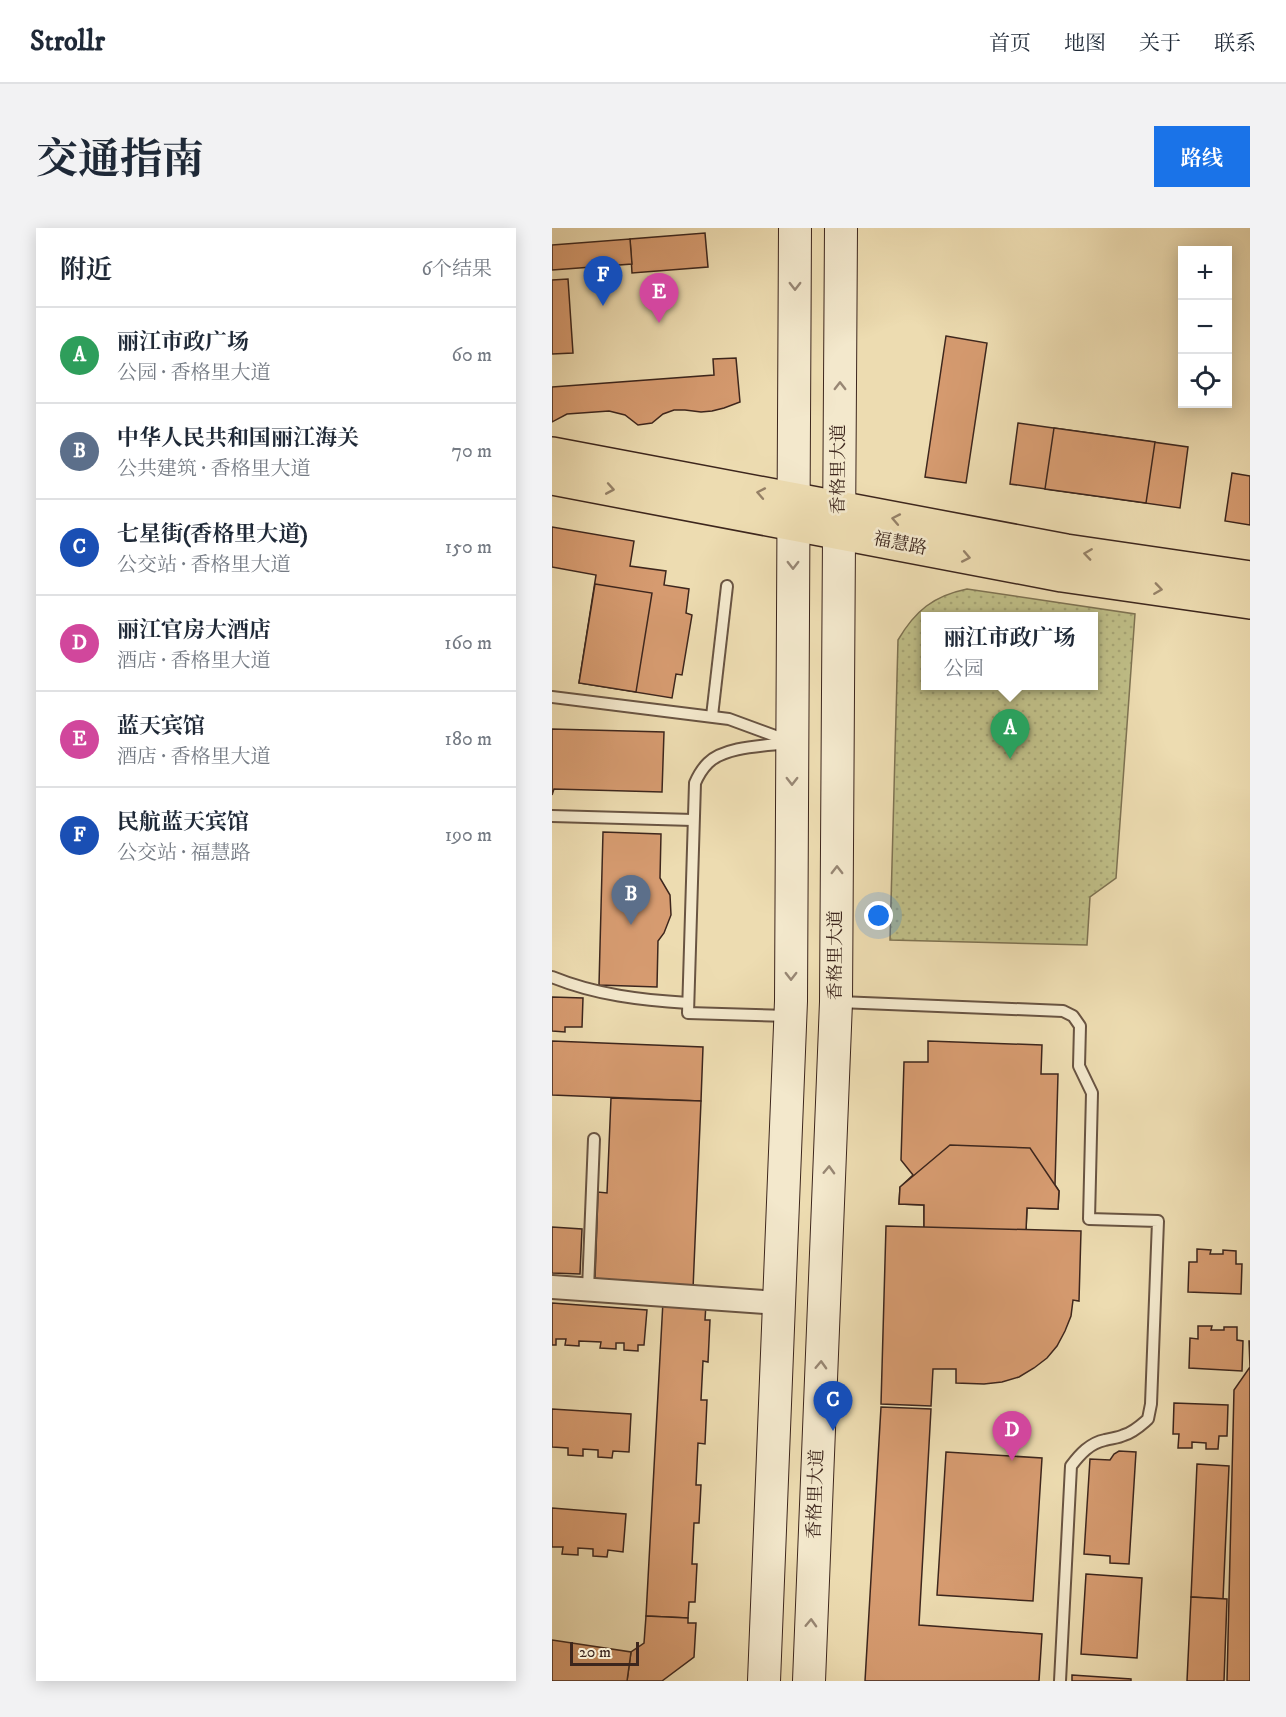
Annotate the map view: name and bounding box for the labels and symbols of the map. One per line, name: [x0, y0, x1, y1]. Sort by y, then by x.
pin: F: [584, 256, 622, 306]
pin: E: [640, 274, 678, 323]
one-way arrow: [789, 282, 801, 291]
one-way arrow: [834, 382, 846, 391]
street label: 香格里大道: [828, 424, 850, 514]
one-way arrow: [604, 482, 614, 495]
one-way arrow: [756, 487, 766, 500]
one-way arrow: [892, 513, 902, 526]
street label: 福慧路: [871, 528, 929, 560]
one-way arrow: [1084, 549, 1093, 561]
one-way arrow: [961, 550, 971, 563]
one-way arrow: [787, 561, 800, 570]
one-way arrow: [1154, 583, 1163, 595]
pin: A: [990, 710, 1030, 759]
one-way arrow: [786, 777, 798, 786]
one-way arrow: [831, 866, 843, 875]
pin: B: [612, 876, 650, 925]
your location: [864, 901, 893, 930]
street label: 香格里大道: [825, 910, 847, 1000]
one-way arrow: [785, 972, 797, 981]
one-way arrow: [823, 1165, 836, 1174]
one-way arrow: [815, 1360, 828, 1369]
pin: C: [814, 1382, 852, 1431]
pin: D: [992, 1412, 1032, 1461]
street label: 香格里大道: [803, 1449, 829, 1539]
one-way arrow: [805, 1618, 817, 1627]
scale bar: [570, 1639, 639, 1666]

